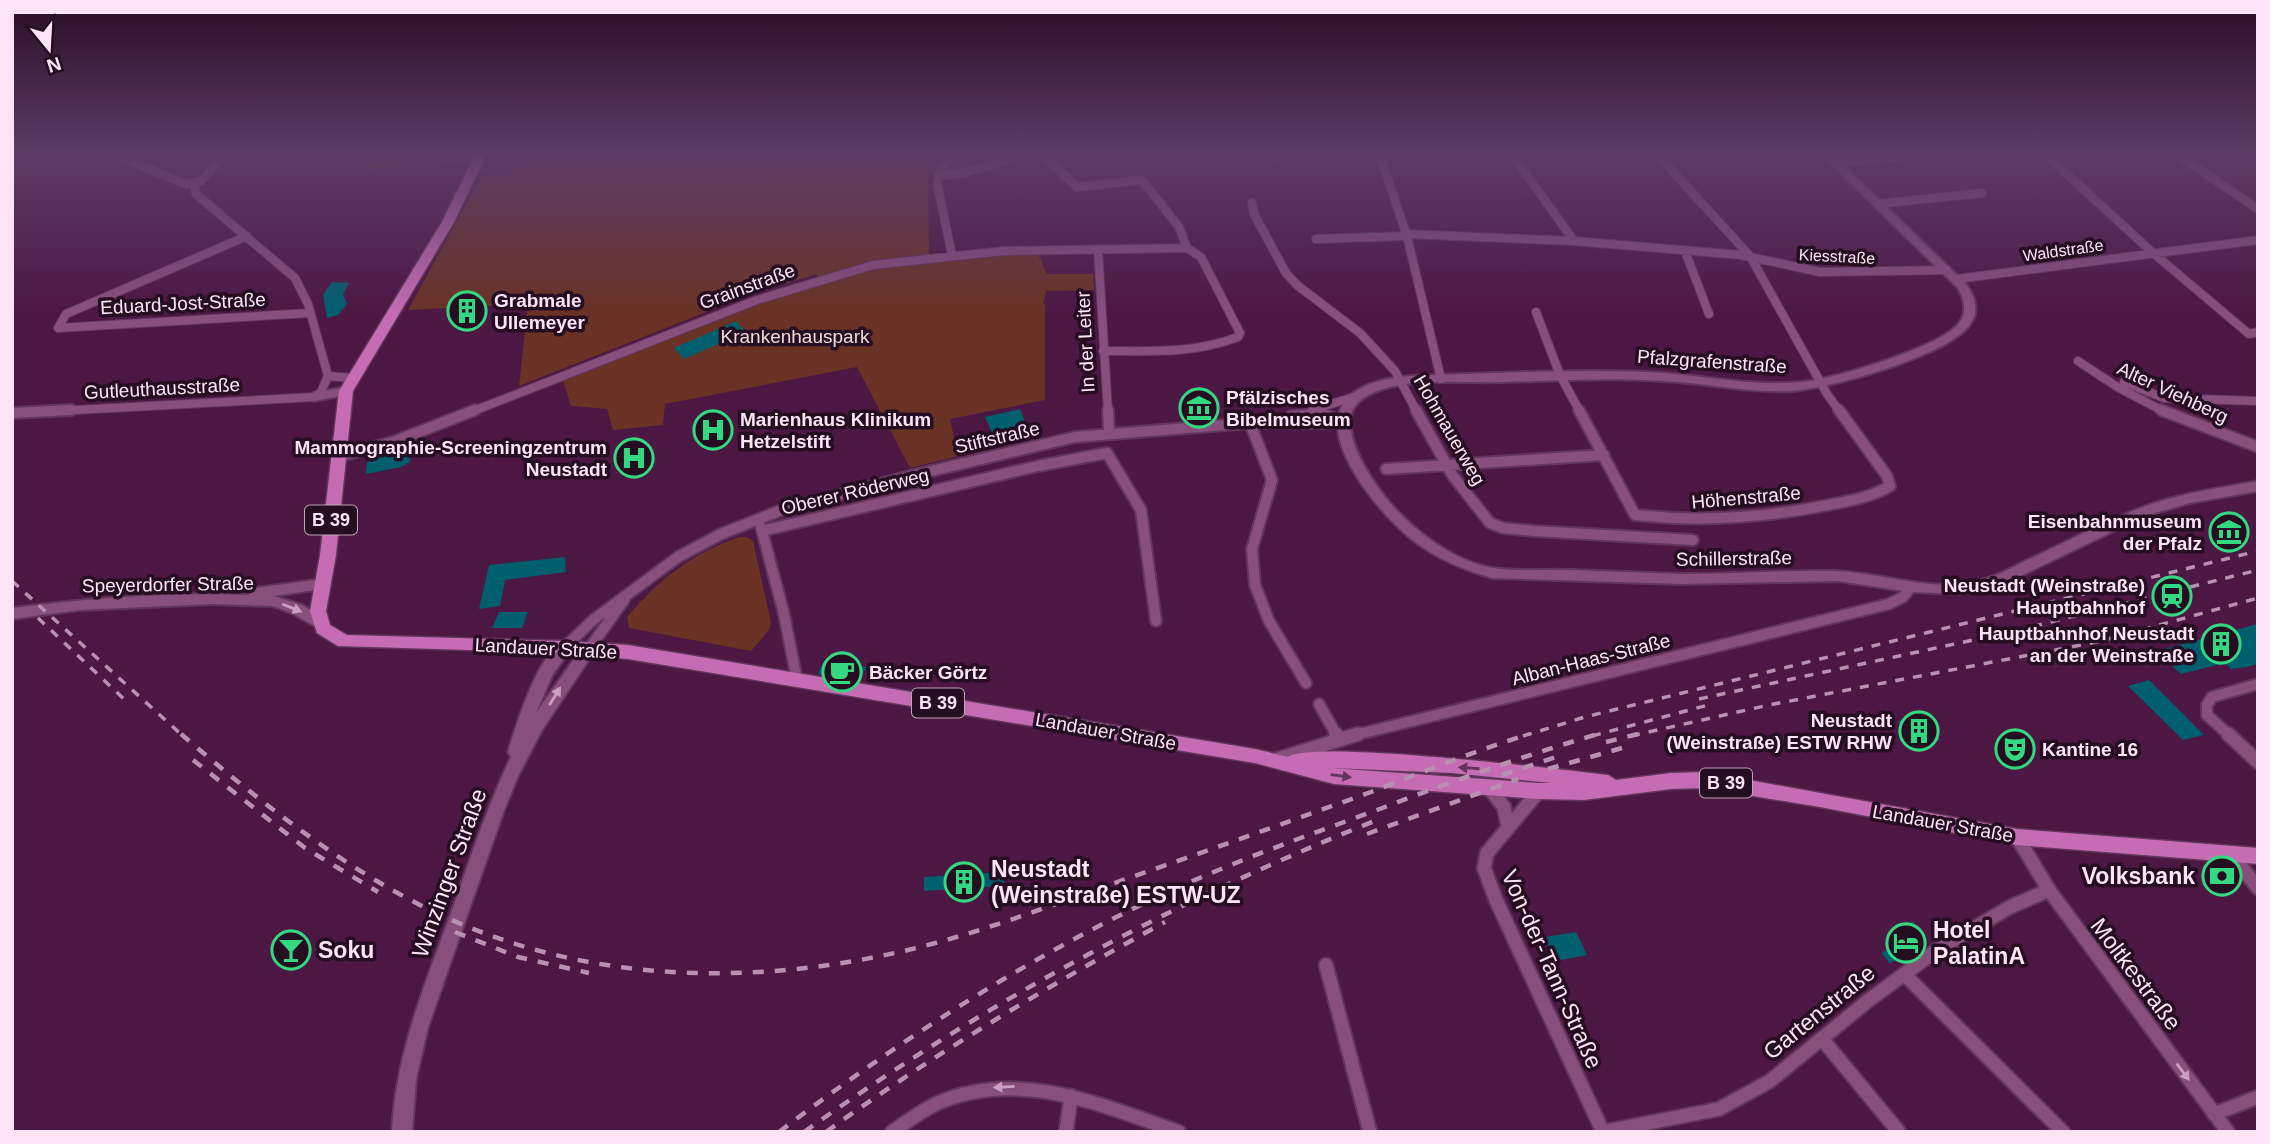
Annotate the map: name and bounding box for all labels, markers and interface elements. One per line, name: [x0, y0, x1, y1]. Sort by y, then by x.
north arrow: [14, 14, 84, 84]
text: N: [44, 53, 64, 77]
street label: Waldstraße: [2022, 236, 2105, 265]
street label: Kiesstraße: [1798, 246, 1876, 267]
street label: Grainstraße: [696, 259, 798, 313]
street label: Eduard-Jost-Straße: [100, 289, 266, 318]
building icon: Grabmale Ullemeyer: [446, 290, 488, 332]
place label: Grabmale Ullemeyer: [494, 290, 585, 333]
street label: In der Leiter: [1072, 290, 1099, 393]
park label: Krankenhauspark: [721, 326, 870, 347]
street label: Pfalzgrafenstraße: [1636, 346, 1787, 377]
street label: Alter Viehberg: [2114, 358, 2232, 427]
street label: Hohmauerweg: [1410, 371, 1490, 489]
street label: Gutleuthausstraße: [83, 374, 241, 403]
museum icon: Pfälzisches Bibelmuseum: [1178, 387, 1220, 429]
place label: Pfälzisches Bibelmuseum: [1226, 387, 1351, 430]
hospital icon: Marienhaus Klinikum Hetzelstift: [692, 409, 734, 451]
place label: Marienhaus Klinikum Hetzelstift: [740, 409, 931, 452]
street label: Stiftstraße: [953, 418, 1042, 457]
place label: Mammographie-Screeningzentrum Neustadt: [295, 437, 608, 480]
hospital icon: Mammographie-Screeningzentrum Neustadt: [613, 437, 655, 479]
street label: Oberer Röderweg: [779, 464, 931, 519]
street label: Höhenstraße: [1690, 482, 1802, 513]
road number: B 39: [305, 506, 357, 534]
place label: Eisenbahnmuseum der Pfalz: [2028, 511, 2202, 554]
museum icon: Eisenbahnmuseum der Pfalz: [2208, 511, 2250, 553]
street label: Schillerstraße: [1676, 547, 1792, 570]
street label: Speyerdorfer Straße: [82, 572, 254, 597]
place label: Neustadt (Weinstraße) Hauptbahnhof: [1944, 575, 2146, 618]
station icon: Neustadt (Weinstraße) Hauptbahnhof: [2151, 575, 2193, 617]
one-way arrow: [282, 602, 303, 613]
place label: Hauptbahnhof Neustadt an der Weinstraße: [1979, 623, 2195, 666]
building icon: Hauptbahnhof Neustadt an der Weinstraße: [2200, 623, 2242, 665]
street label: Alban-Haas-Straße: [1510, 630, 1673, 689]
street label: Landauer Straße: [474, 634, 618, 663]
cafe icon: Bäcker Görtz: [821, 651, 863, 693]
place label: Bäcker Görtz: [869, 662, 987, 683]
one-way arrow: [548, 686, 561, 705]
road number: B 39: [912, 688, 964, 718]
street label: Landauer Straße: [1034, 709, 1178, 754]
place label: Neustadt (Weinstraße) ESTW RHW: [1666, 710, 1893, 753]
building icon: Neustadt (Weinstraße) ESTW RHW: [1898, 710, 1940, 752]
theatre icon: Kantine 16: [1994, 728, 2036, 770]
place label: Kantine 16: [2042, 739, 2138, 760]
one-way arrow: [1458, 762, 1480, 773]
road number: B 39: [1700, 768, 1752, 798]
one-way arrow: [1331, 771, 1353, 782]
street label: Winzinger Straße: [406, 785, 492, 961]
street label: Landauer Straße: [1871, 801, 2015, 846]
bank icon: Volksbank: [2201, 855, 2243, 897]
place label: Neustadt (Weinstraße) ESTW-UZ: [991, 856, 1241, 908]
building icon: Neustadt (Weinstraße) ESTW-UZ: [943, 861, 985, 903]
place label: Volksbank: [2082, 863, 2195, 889]
street label: Von-der-Tann-Straße: [1496, 866, 1608, 1072]
street label: Moltkestraße: [2086, 913, 2186, 1035]
place label: Hotel PalatinA: [1933, 917, 2025, 969]
hotel icon: Hotel PalatinA: [1885, 922, 1927, 964]
bar icon: Soku: [270, 929, 312, 971]
place label: Soku: [318, 937, 374, 963]
street label: Gartenstraße: [1758, 959, 1880, 1065]
one-way arrow: [2176, 1063, 2191, 1081]
one-way arrow: [993, 1081, 1015, 1092]

